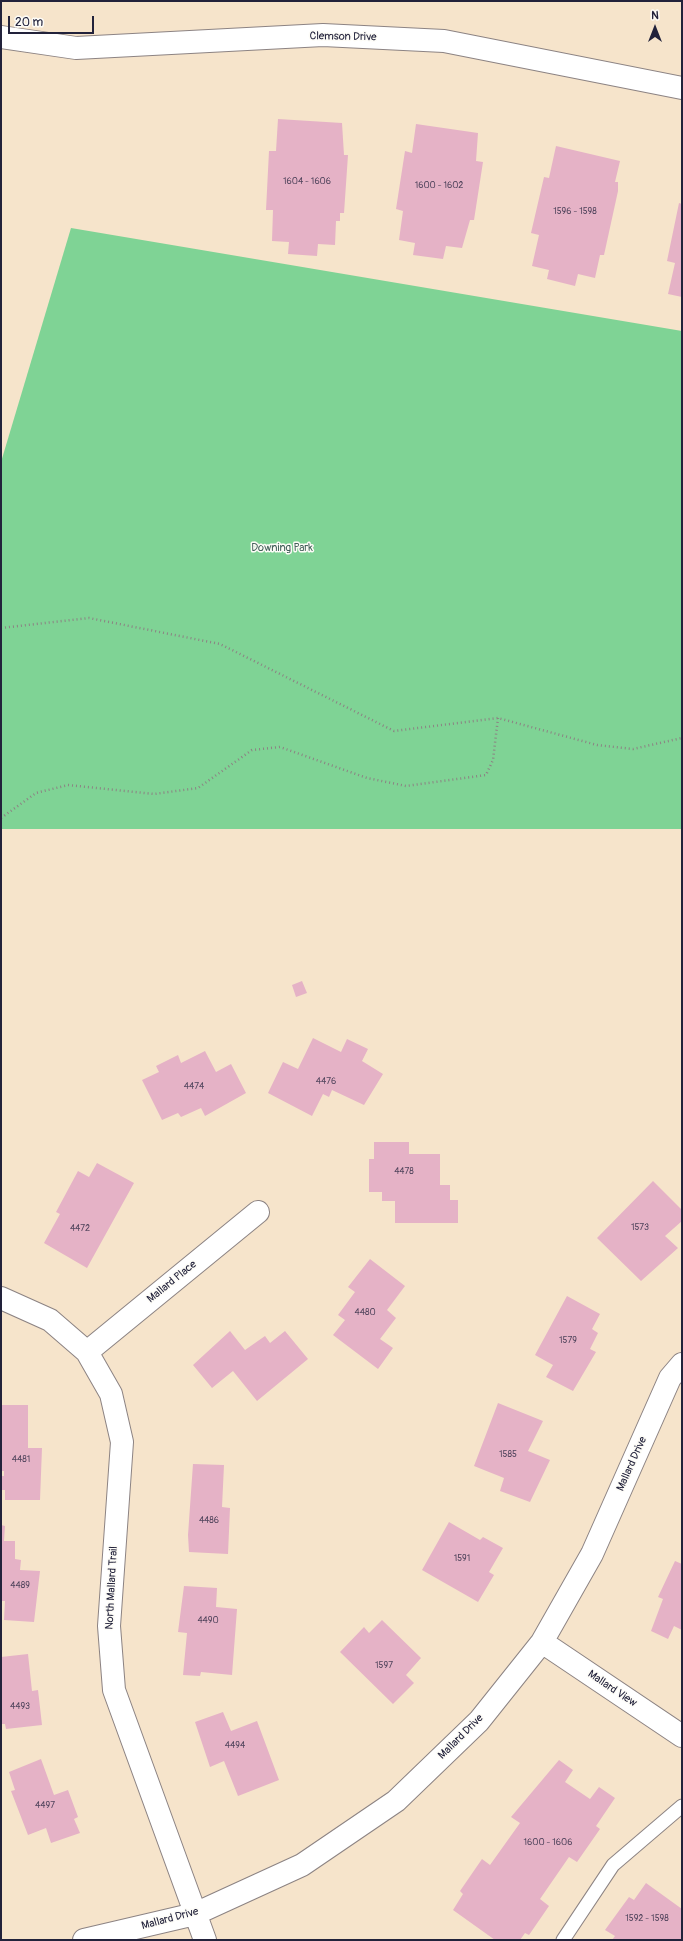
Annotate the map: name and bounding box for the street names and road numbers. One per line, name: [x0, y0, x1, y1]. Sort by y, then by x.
street label: Clemson Drive: [309, 30, 377, 44]
street label: Mallard Place: [145, 1258, 199, 1306]
street label: Mallard Drive: [614, 1435, 650, 1493]
street label: North Mallard Trail: [103, 1546, 121, 1630]
street label: Mallard View: [585, 1668, 639, 1710]
street label: Mallard Drive: [436, 1712, 486, 1762]
street label: Mallard Drive: [140, 1905, 200, 1933]

